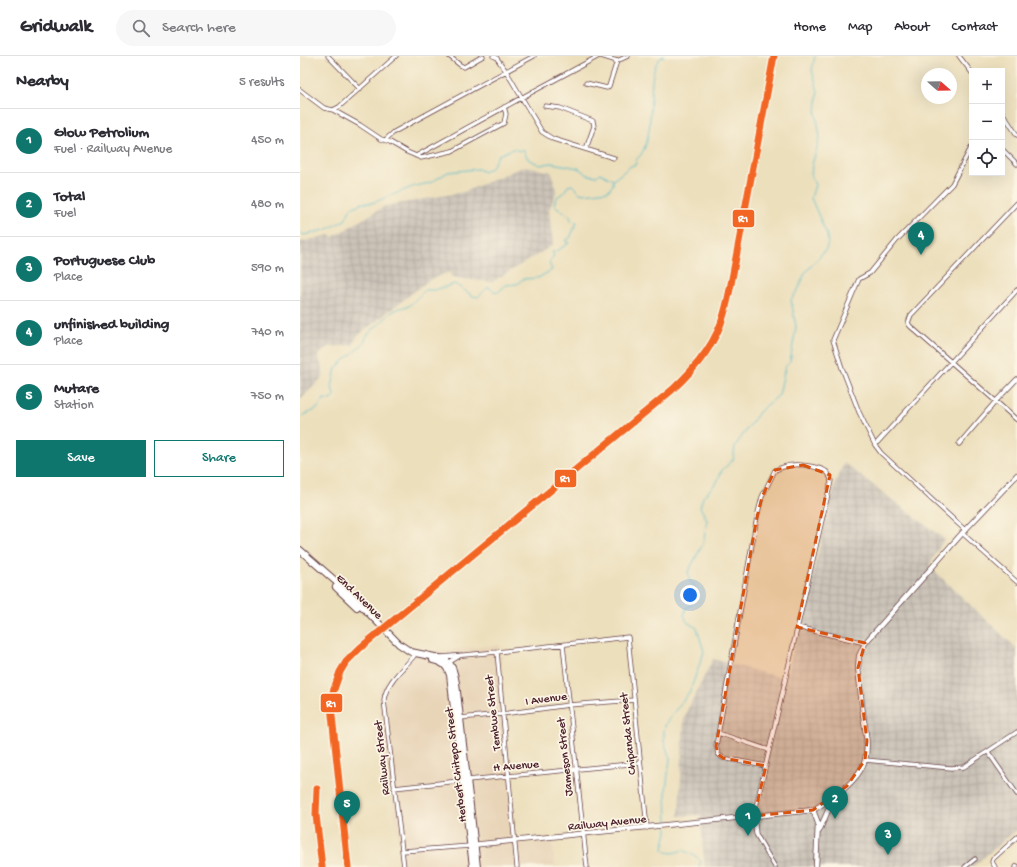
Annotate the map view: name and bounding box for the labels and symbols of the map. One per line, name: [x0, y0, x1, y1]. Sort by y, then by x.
north arrow: [921, 68, 957, 104]
line badge: R1: [732, 209, 755, 228]
text: R1: [737, 214, 748, 226]
pin: 4: [908, 222, 934, 255]
line badge: R1: [554, 469, 577, 488]
text: R1: [559, 474, 570, 486]
street label: End Avenue: [332, 572, 385, 624]
your location: [680, 585, 700, 605]
street label: Tembwe Street: [483, 673, 505, 752]
street label: I Avenue: [525, 690, 569, 710]
street label: Chipanda Street: [618, 691, 640, 775]
line badge: R1: [320, 693, 343, 713]
text: R1: [325, 699, 336, 711]
street label: Herbert Chitepo Street: [443, 706, 471, 823]
street label: Jameson Street: [555, 716, 577, 797]
street label: Railway Street: [372, 719, 394, 796]
street label: H Avenue: [493, 758, 540, 776]
pin: 2: [822, 786, 848, 819]
pin: 5: [334, 791, 360, 824]
pin: 1: [735, 803, 761, 836]
street label: Railway Avenue: [567, 813, 648, 835]
pin: 3: [875, 822, 901, 855]

